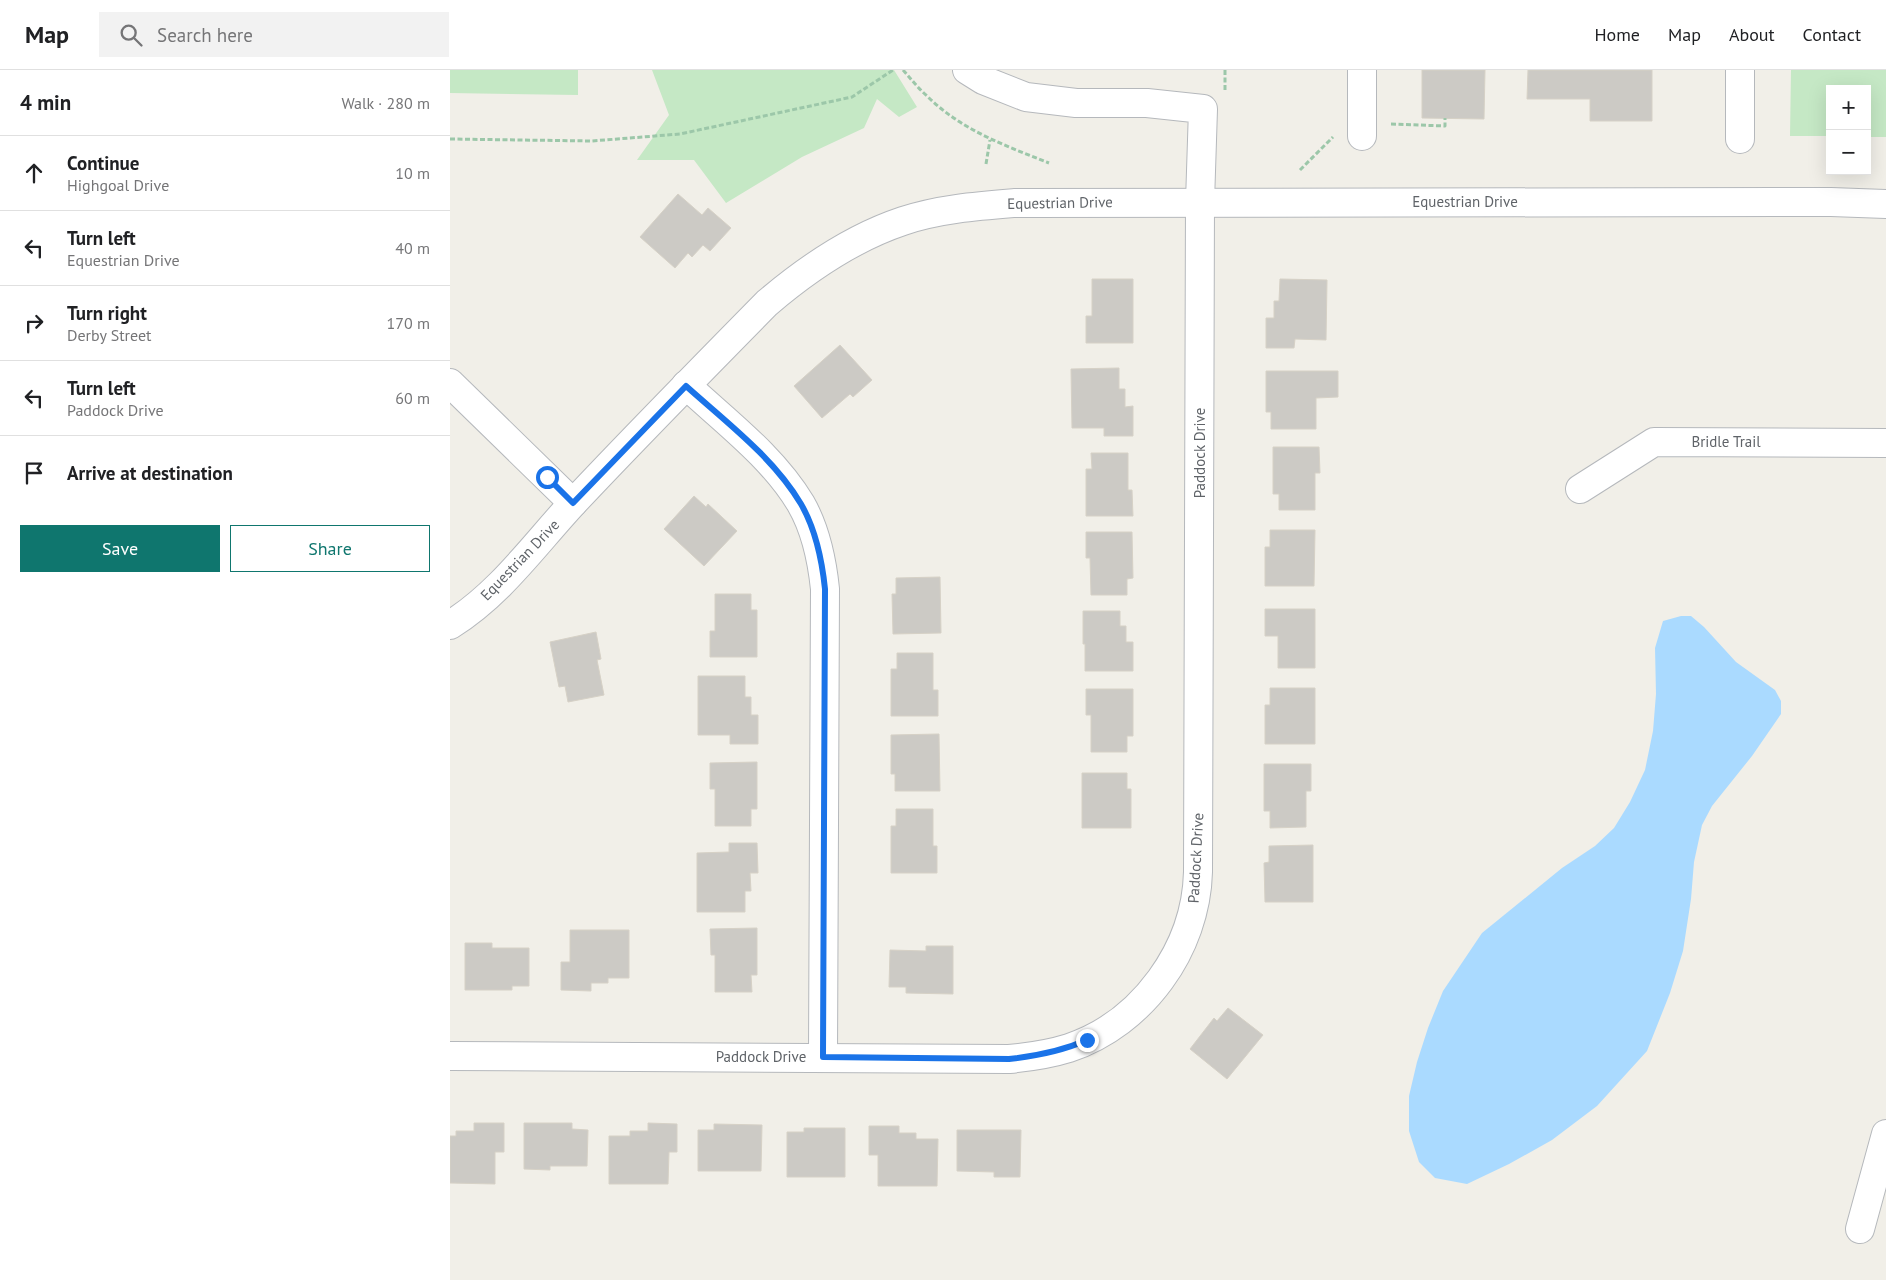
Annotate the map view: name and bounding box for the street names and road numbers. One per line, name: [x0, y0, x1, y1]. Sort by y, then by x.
street label: Equestrian Drive: [1007, 192, 1113, 213]
street label: Equestrian Drive: [1412, 192, 1518, 211]
street label: Paddock Drive: [1190, 408, 1209, 498]
street label: Bridle Trail: [1691, 432, 1761, 451]
street label: Equestrian Drive: [476, 515, 563, 604]
street label: Paddock Drive: [1184, 812, 1207, 904]
street label: Paddock Drive: [716, 1047, 806, 1066]

